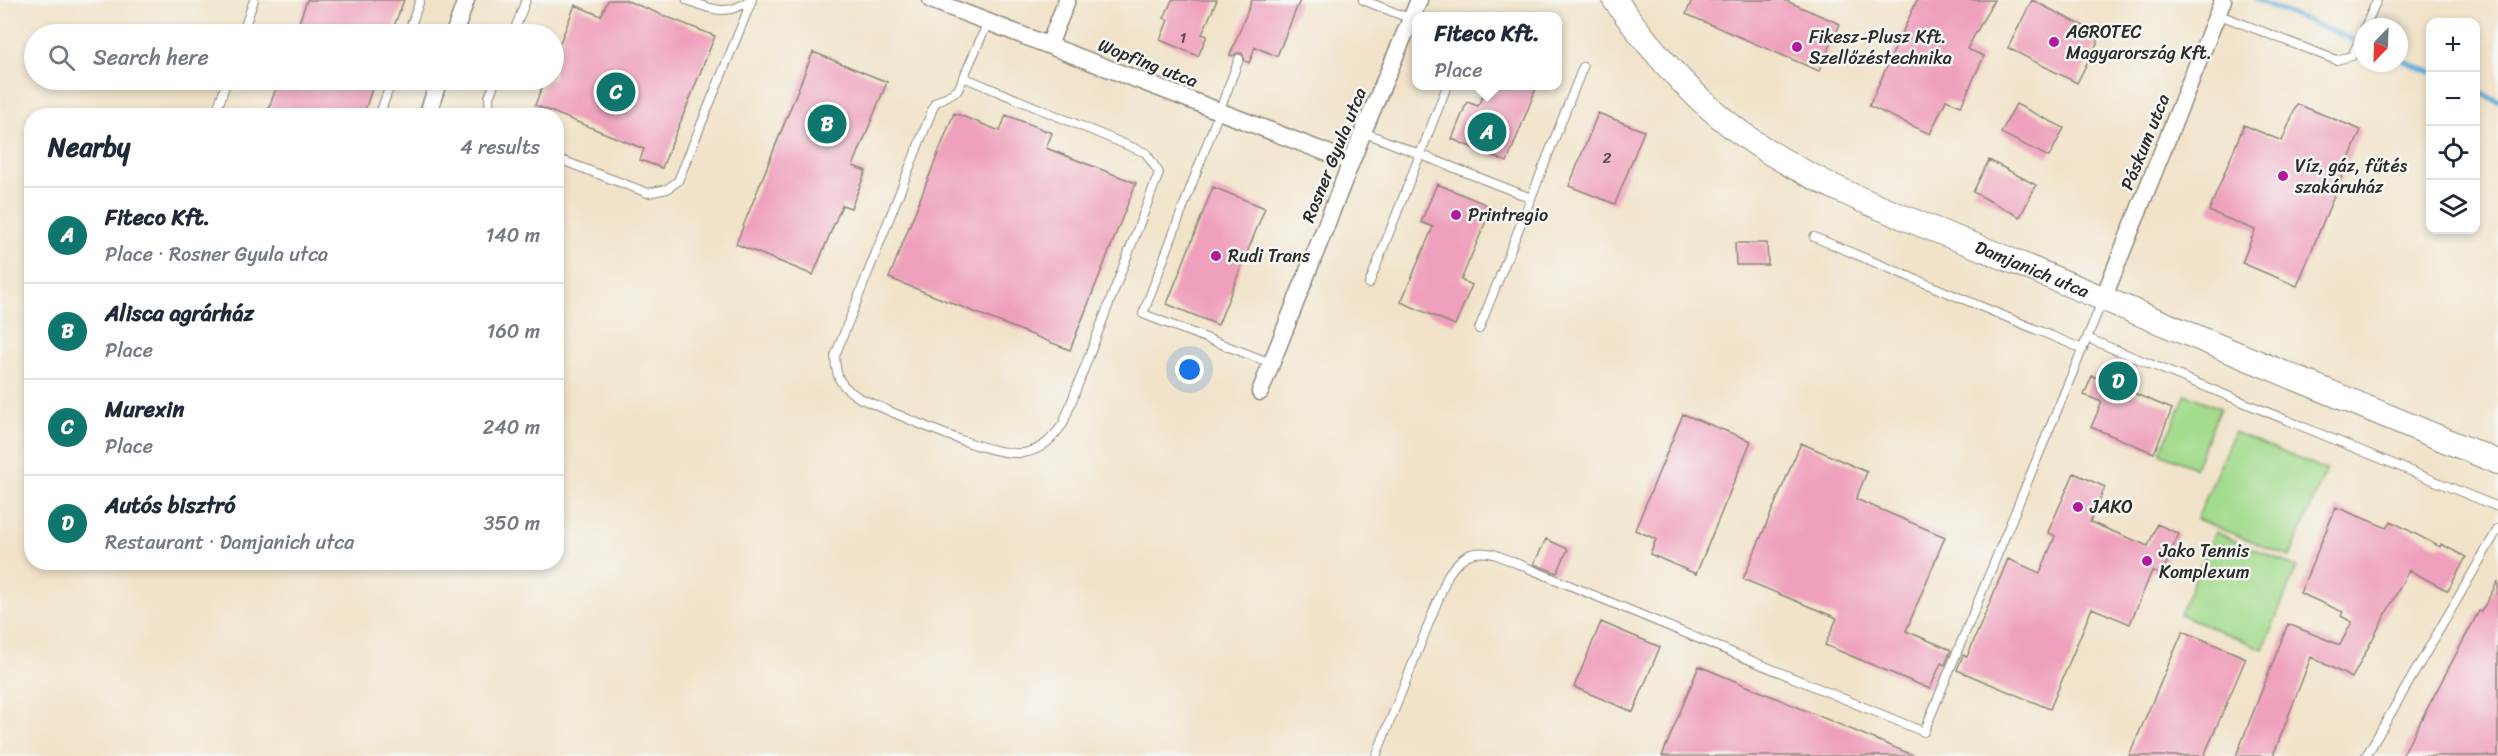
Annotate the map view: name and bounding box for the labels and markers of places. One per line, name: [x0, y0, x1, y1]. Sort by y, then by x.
place label: AGROTEC Magyarország Kft.: [2065, 16, 2212, 69]
place label: Fikesz-Plusz Kft. Szellőzéstechnika: [1809, 21, 1952, 74]
marker: AGROTEC Magyarország Kft.: [2047, 35, 2061, 49]
marker: Fikesz-Plusz Kft. Szellőzéstechnika: [1790, 40, 1804, 54]
pin: C: [596, 70, 636, 115]
pin: B: [808, 102, 846, 146]
pin: A: [1468, 110, 1506, 154]
place label: Víz, gáz, fűtés szakáruház: [2294, 150, 2408, 203]
marker: Víz, gáz, fűtés szakáruház: [2276, 169, 2290, 183]
place label: Printregio: [1468, 199, 1548, 231]
marker: Printregio: [1449, 208, 1463, 222]
place label: Rudi Trans: [1228, 240, 1311, 272]
marker: Rudi Trans: [1209, 249, 1223, 263]
pin: D: [2098, 358, 2138, 404]
place label: JAKO: [2089, 491, 2133, 523]
marker: JAKO: [2071, 500, 2085, 514]
place label: Jako Tennis Komplexum: [2158, 535, 2250, 588]
marker: Jako Tennis Komplexum: [2140, 554, 2154, 568]

